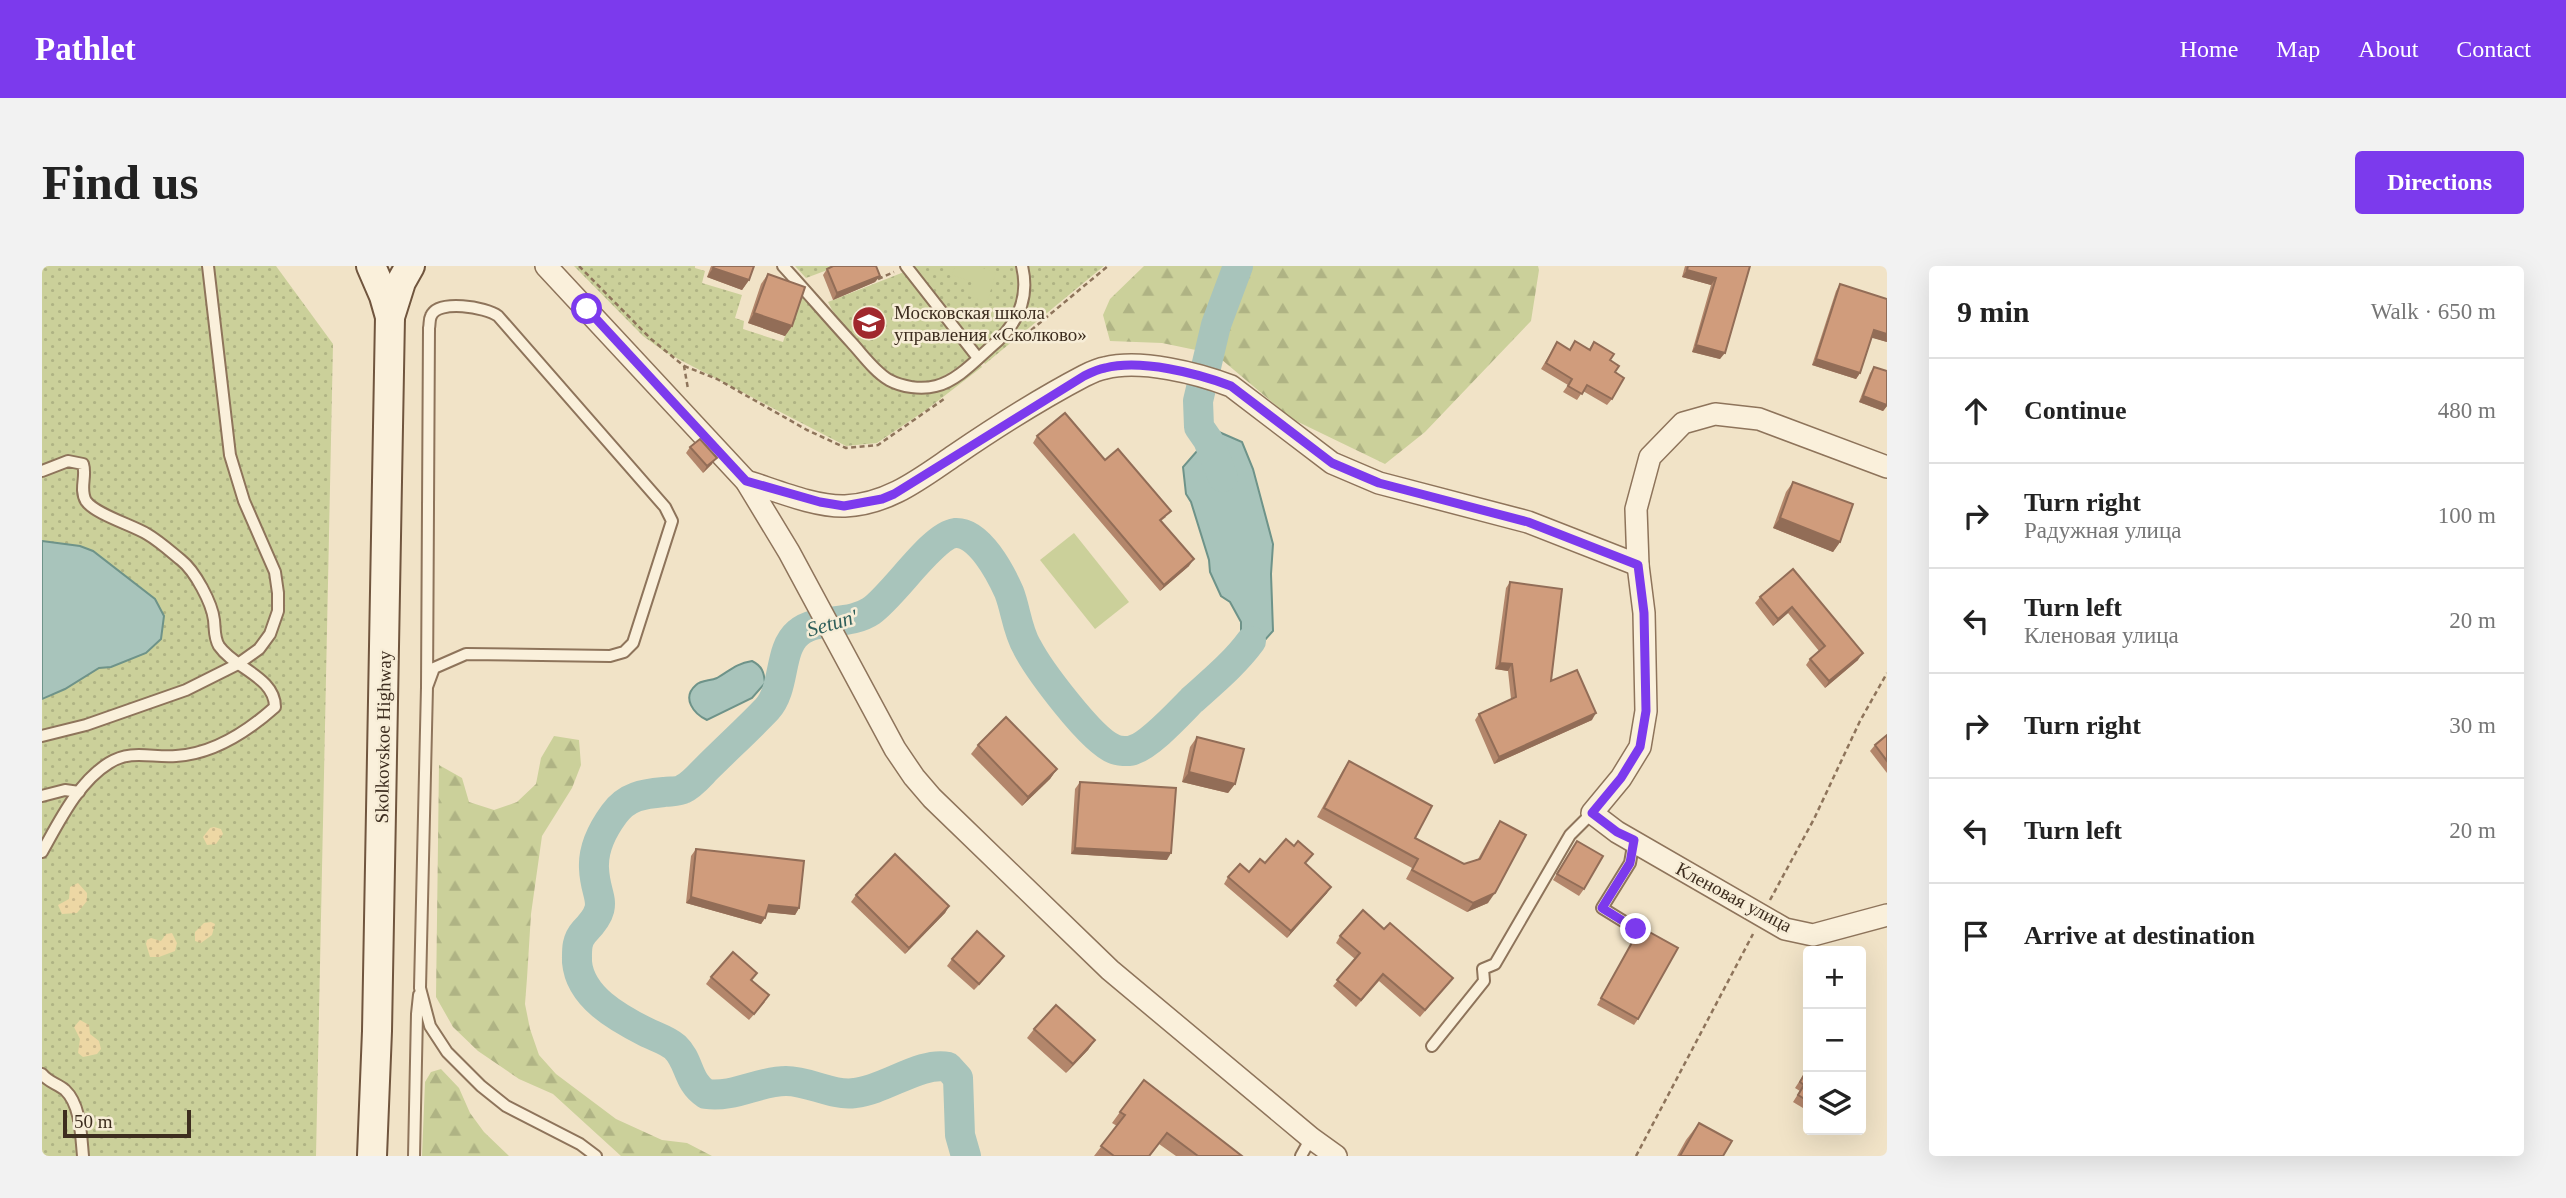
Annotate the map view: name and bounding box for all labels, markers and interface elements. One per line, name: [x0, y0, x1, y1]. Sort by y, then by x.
text: Pathlet: [35, 31, 136, 67]
text: Home: [2180, 36, 2238, 62]
text: Map: [2276, 36, 2320, 62]
text: About: [2358, 36, 2418, 62]
text: Contact: [2456, 36, 2531, 62]
button: Directions: [2355, 151, 2524, 214]
text: Find us: [42, 155, 199, 210]
route start: [571, 293, 602, 324]
text: 9 min: [1957, 295, 2030, 328]
text: Walk · 650 m: [2371, 299, 2496, 324]
place label: Московская школа управления «Сколково»: [894, 302, 1087, 345]
school or university icon: Московская школа управления «Сколково»: [850, 304, 888, 342]
icon: ahead: [1957, 392, 1995, 430]
text: Continue: [2024, 396, 2127, 425]
text: 480 m: [2438, 398, 2496, 423]
text: Turn right: [2024, 488, 2141, 517]
icon: right: [1957, 497, 1995, 535]
text: 100 m: [2438, 503, 2496, 528]
text: Радужная улица: [2024, 518, 2181, 543]
text: Turn left: [2024, 593, 2122, 622]
icon: left: [1957, 602, 1995, 640]
water label: Setun': [804, 604, 860, 642]
text: 20 m: [2449, 608, 2496, 633]
text: Кленовая улица: [2024, 623, 2179, 648]
street label: Skolkovskoe Highway: [371, 650, 395, 823]
icon: right: [1957, 707, 1995, 745]
text: Turn right: [2024, 711, 2141, 740]
text: 30 m: [2449, 713, 2496, 738]
icon: left: [1957, 812, 1995, 850]
text: Turn left: [2024, 816, 2122, 845]
text: 20 m: [2449, 818, 2496, 843]
street label: Кленовая улица: [1673, 858, 1796, 937]
route end: [1620, 913, 1651, 944]
icon: arrive: [1957, 917, 1995, 955]
text: Arrive at destination: [2024, 921, 2255, 950]
map controls: [1803, 946, 1866, 1135]
button: +: [1803, 946, 1866, 1009]
button: −: [1803, 1009, 1866, 1072]
button: layers: [1803, 1072, 1866, 1135]
scale bar: [63, 1107, 191, 1139]
text: 50 m: [74, 1111, 113, 1132]

